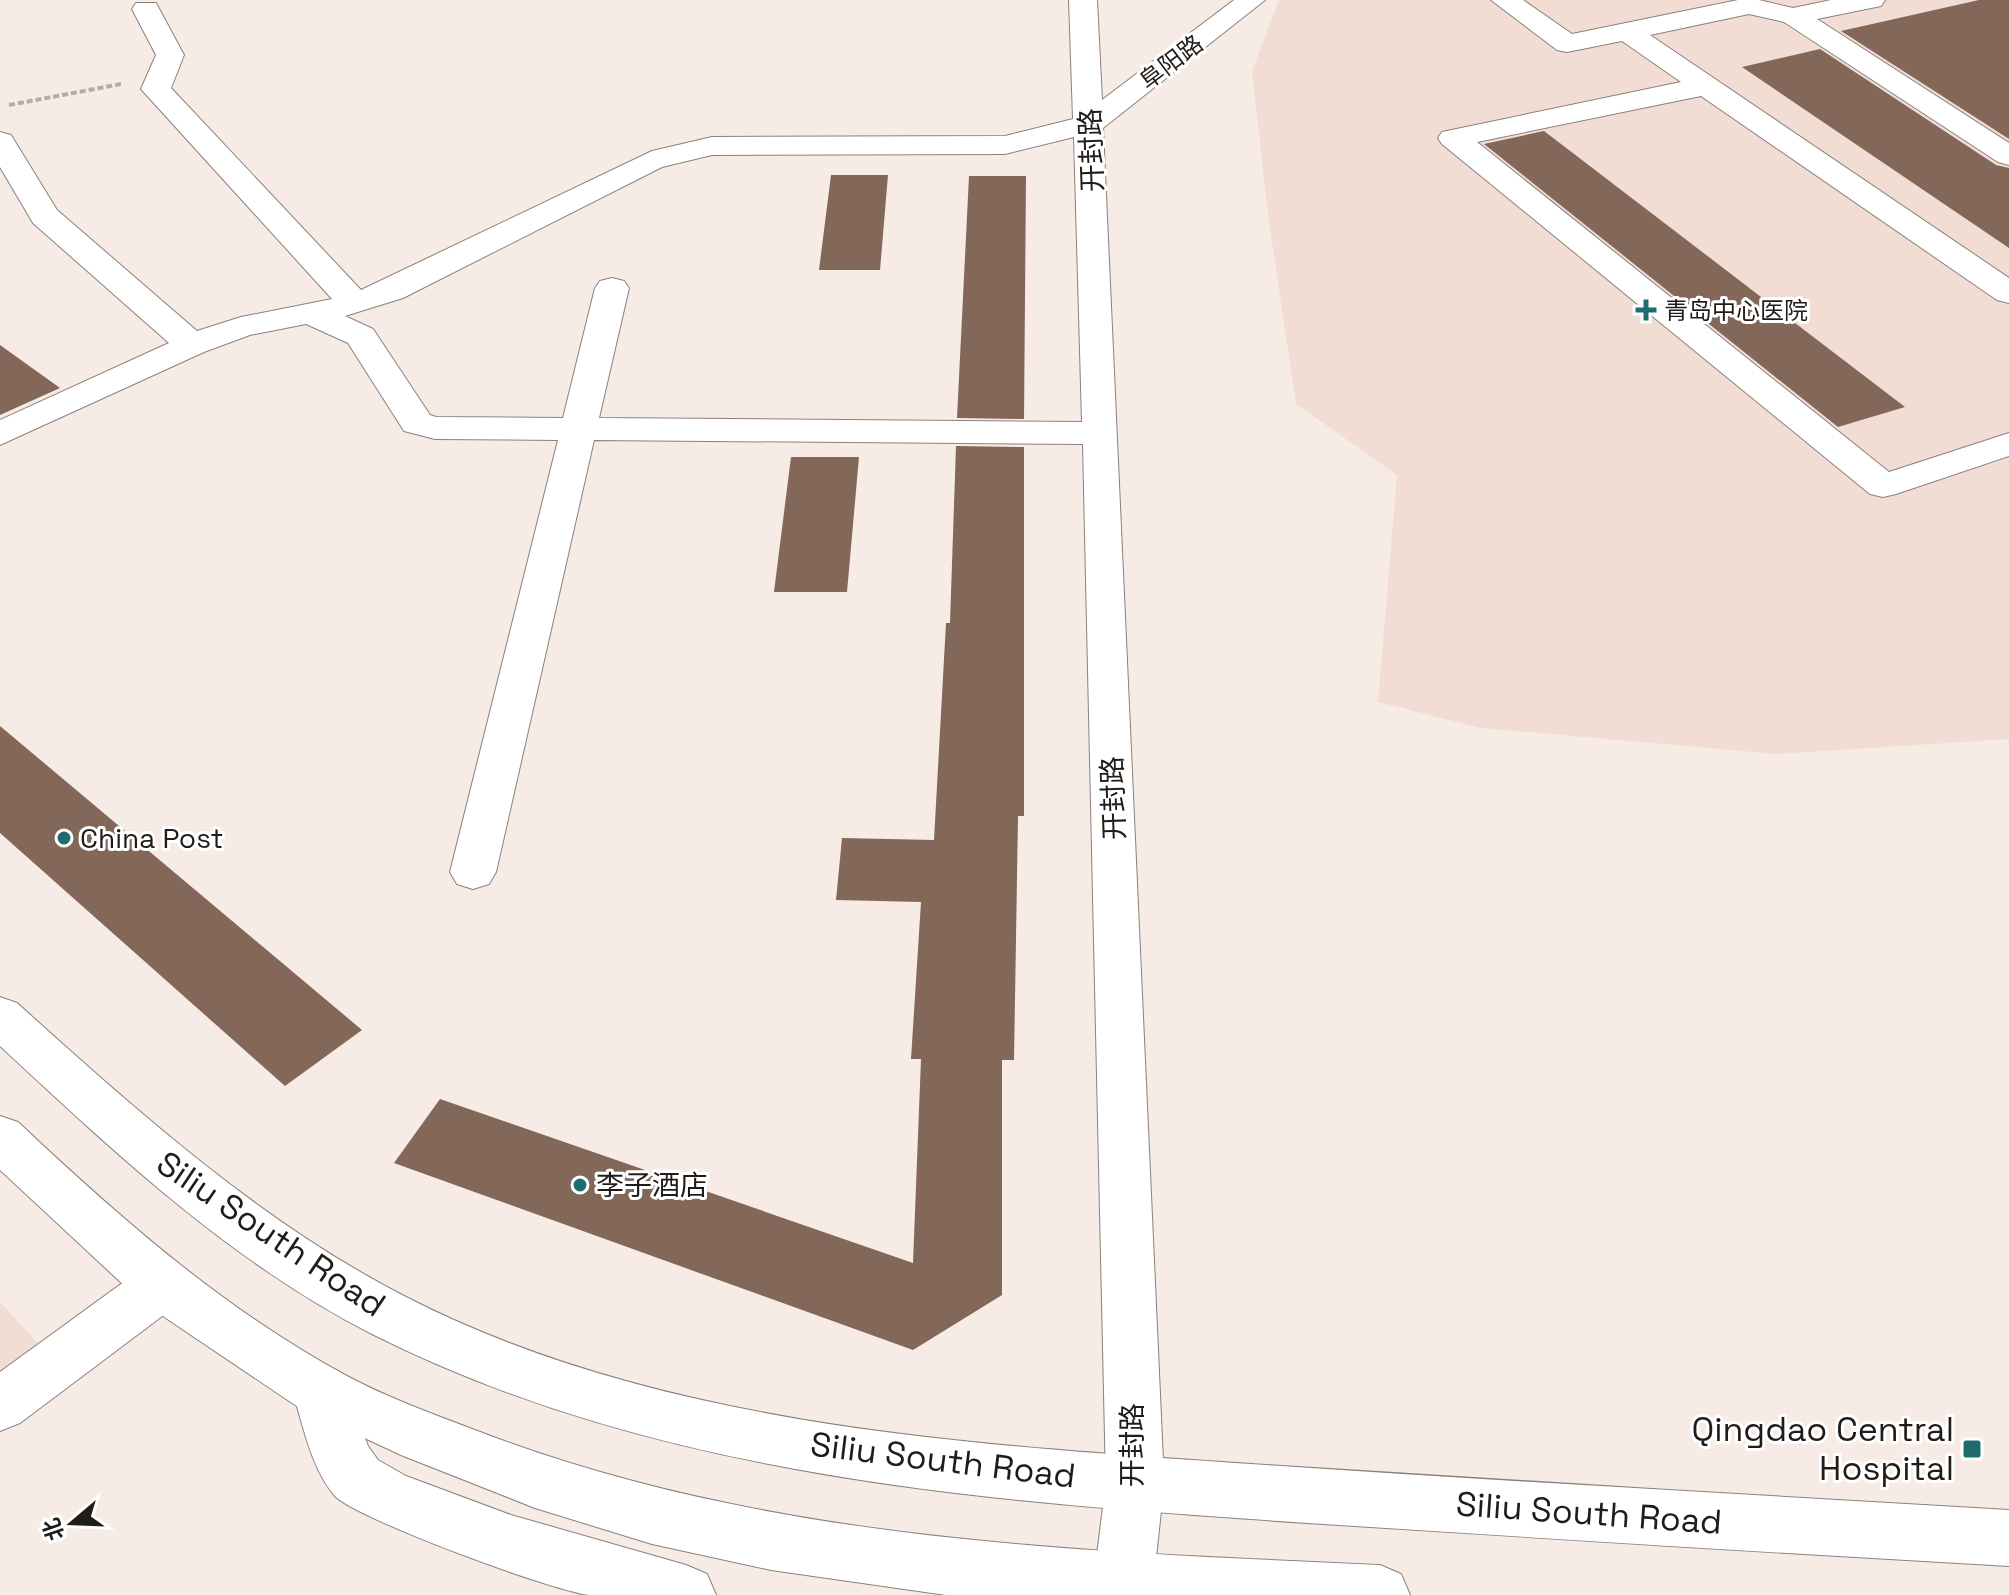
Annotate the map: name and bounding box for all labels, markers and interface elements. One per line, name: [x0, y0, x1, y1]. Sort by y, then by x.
street label: 阜阳路: [1133, 28, 1209, 96]
street label: 开封路: [1072, 107, 1110, 193]
place label: 青岛中心医院: [1664, 295, 1808, 326]
marker: 青岛中心医院: [1635, 299, 1657, 321]
street label: 开封路: [1094, 755, 1132, 841]
place label: China Post: [80, 820, 223, 856]
marker: China Post: [55, 829, 73, 847]
street label: Siliu South Road: [148, 1142, 394, 1326]
place label: 李子酒店: [596, 1167, 708, 1203]
marker: 李子酒店: [571, 1176, 589, 1194]
street label: 开封路: [1114, 1403, 1150, 1487]
place label: Qingdao Central Hospital: [1691, 1408, 1954, 1490]
street label: Siliu South Road: [808, 1422, 1078, 1498]
marker: Qingdao Central Hospital: [1961, 1438, 1983, 1460]
street label: Siliu South Road: [1454, 1482, 1724, 1544]
north arrow: [32, 1483, 112, 1563]
text: 北: [36, 1515, 70, 1544]

